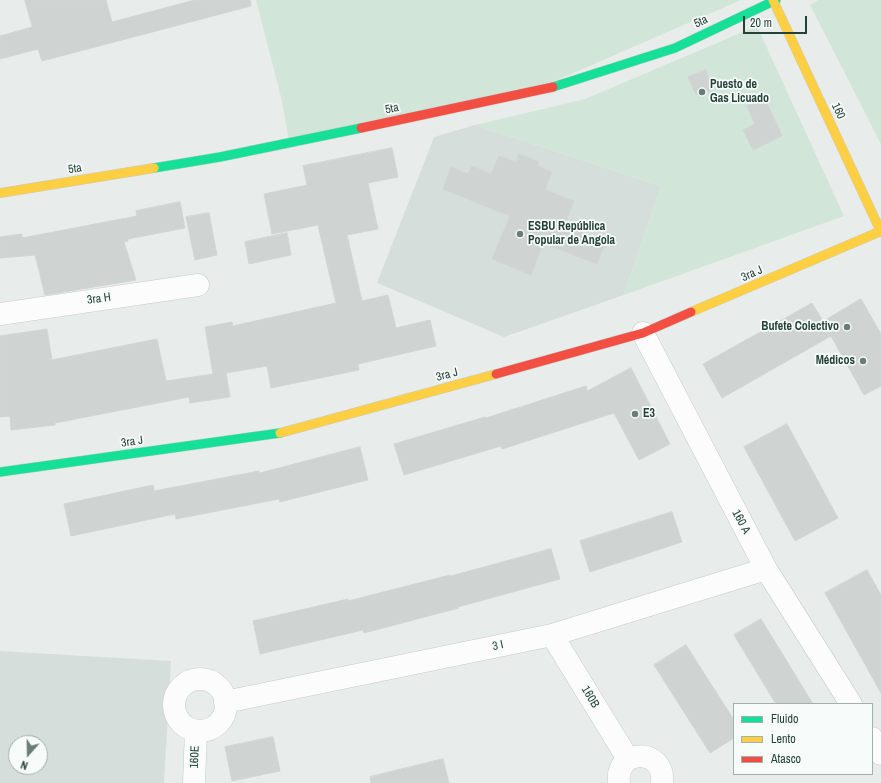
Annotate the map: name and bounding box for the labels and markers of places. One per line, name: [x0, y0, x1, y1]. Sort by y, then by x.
place label: Puesto de Gas Licuado: [710, 78, 769, 106]
marker: Puesto de Gas Licuado: [697, 87, 707, 97]
place label: ESBU República Popular de Angola: [528, 220, 615, 248]
marker: ESBU República Popular de Angola: [515, 229, 525, 239]
place label: Bufete Colectivo: [761, 320, 839, 334]
marker: Bufete Colectivo: [842, 322, 852, 332]
place label: Médicos: [816, 354, 855, 368]
marker: Médicos: [858, 356, 868, 366]
place label: E3: [643, 407, 655, 421]
marker: E3: [630, 409, 640, 419]

